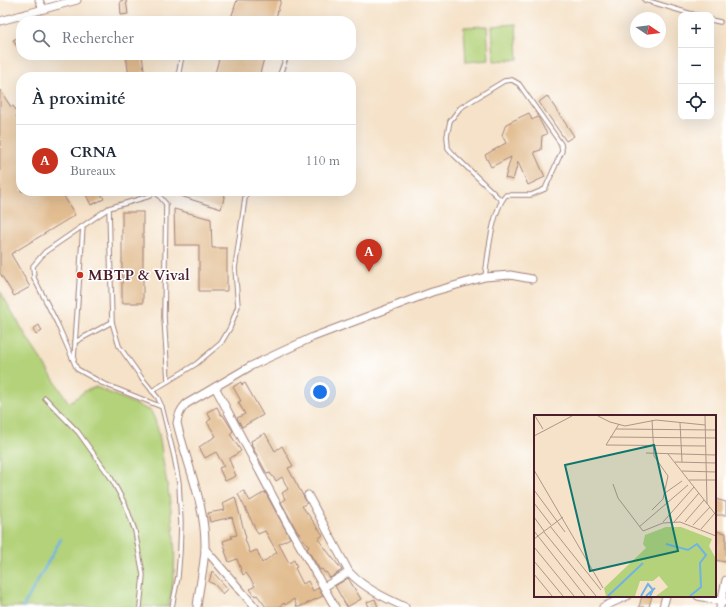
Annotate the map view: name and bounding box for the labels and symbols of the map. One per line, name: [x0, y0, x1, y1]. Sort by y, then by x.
north arrow: [630, 12, 666, 48]
pin: A: [356, 239, 382, 272]
place label: MBTP & Vival: [88, 265, 190, 285]
marker: MBTP & Vival: [75, 270, 85, 280]
your location: [310, 382, 330, 402]
inset map: [534, 415, 716, 597]

